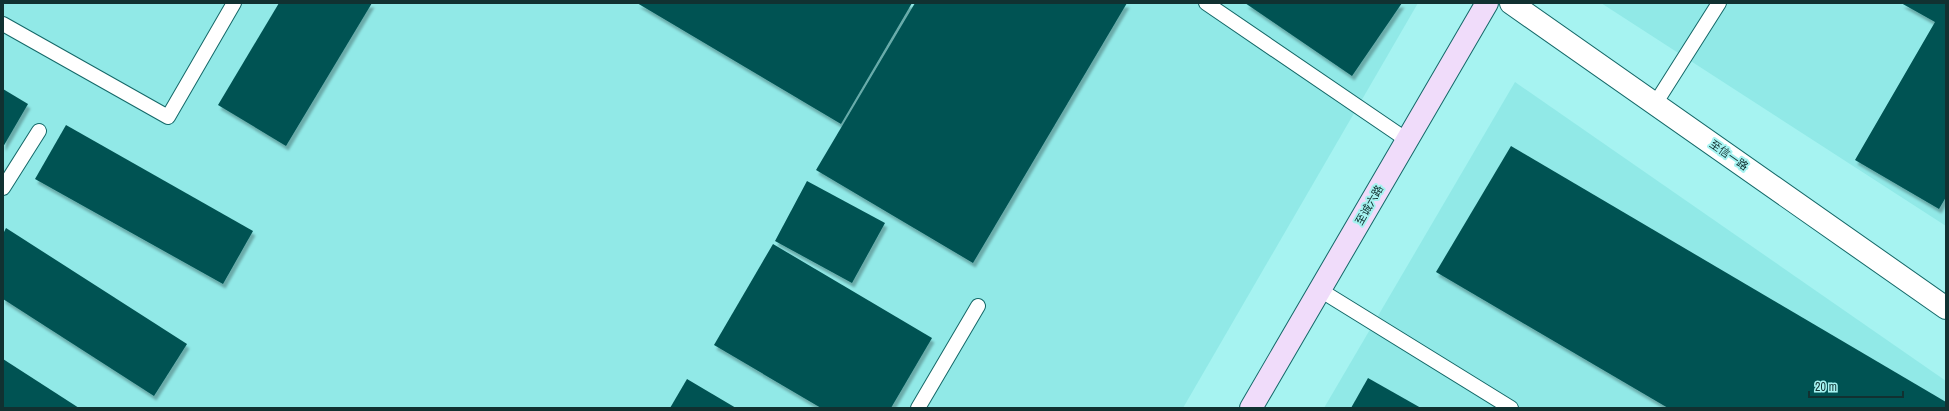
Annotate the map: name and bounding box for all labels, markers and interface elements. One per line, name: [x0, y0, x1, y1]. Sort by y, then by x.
street label: 至信一路: [1707, 137, 1751, 173]
street label: 至诚六路: [1352, 182, 1386, 228]
scale bar: [1809, 373, 1903, 399]
text: 20 m: [1815, 379, 1837, 395]

